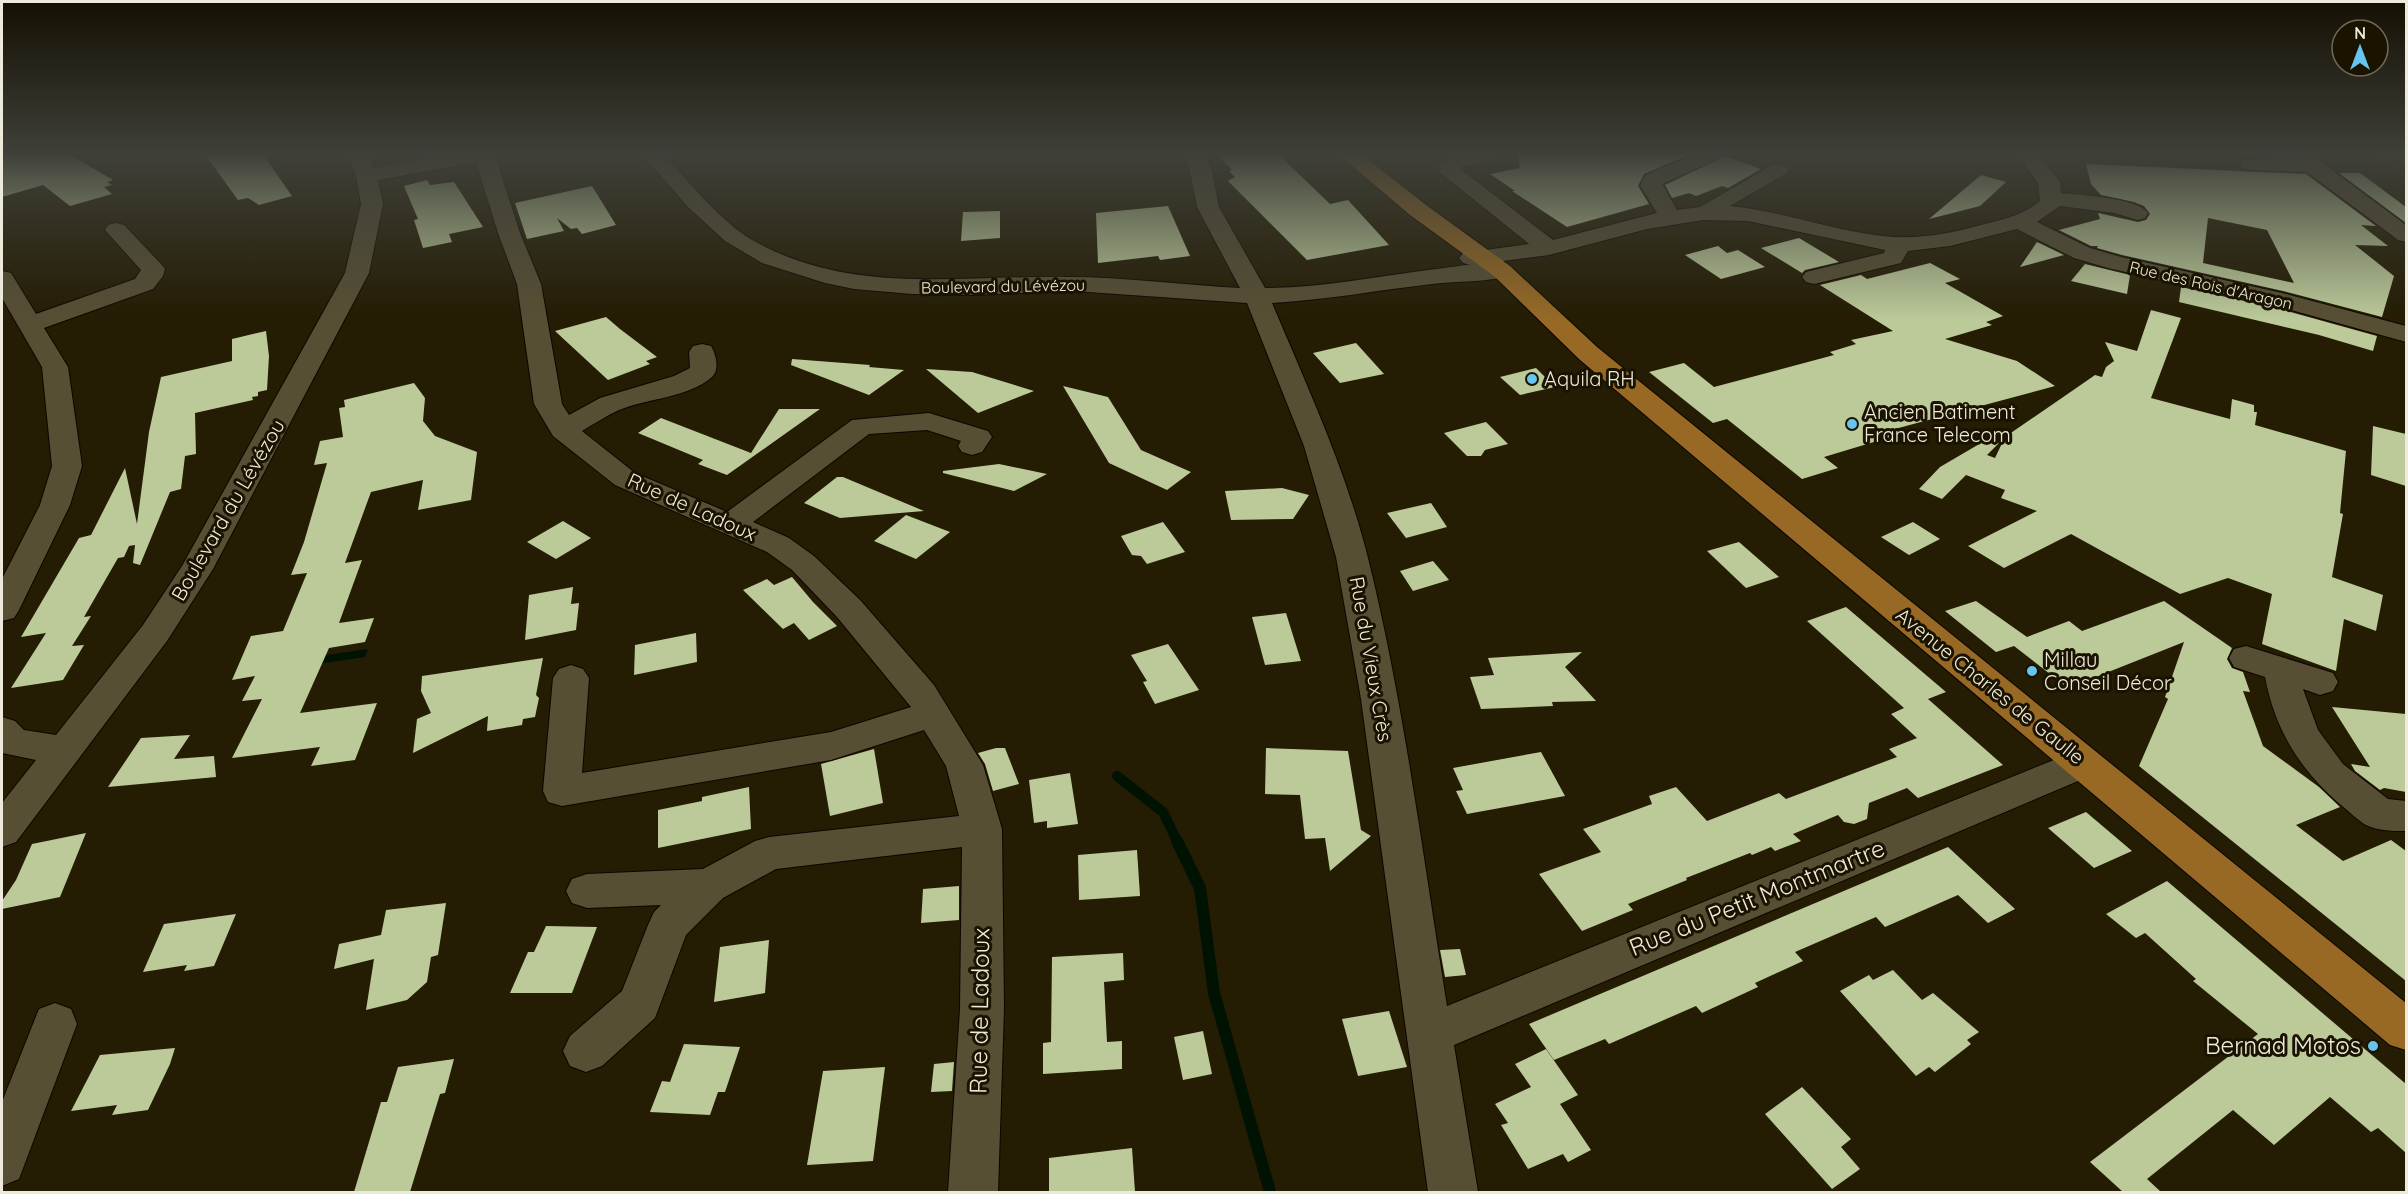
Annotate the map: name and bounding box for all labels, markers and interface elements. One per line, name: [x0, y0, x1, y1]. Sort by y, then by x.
north arrow: [2330, 18, 2390, 78]
text: N: [2354, 23, 2366, 43]
street label: Rue des Rois d'Aragon: [2128, 257, 2294, 313]
street label: Boulevard du Lévézou: [921, 275, 1085, 297]
place label: Aquila RH: [1544, 366, 1635, 391]
marker: Aquila RH: [1525, 372, 1539, 386]
place label: Ancien Batiment France Telecom: [1864, 399, 2016, 447]
street label: Boulevard du Lévézou: [165, 415, 290, 605]
marker: Ancien Batiment France Telecom: [1845, 417, 1859, 431]
street label: Rue de Ladoux: [624, 467, 760, 546]
street label: Rue du Vieux Crès: [1345, 574, 1398, 743]
street label: Avenue Charles de Gaulle: [1891, 602, 2090, 769]
place label: Millau Conseil Décor: [2044, 647, 2172, 695]
marker: Millau Conseil Décor: [2025, 664, 2039, 678]
street label: Rue du Petit Montmartre: [1625, 832, 1889, 962]
street label: Rue de Ladoux: [963, 928, 995, 1094]
place label: Bernad Motos: [2205, 1030, 2361, 1060]
marker: Bernad Motos: [2366, 1039, 2380, 1053]

